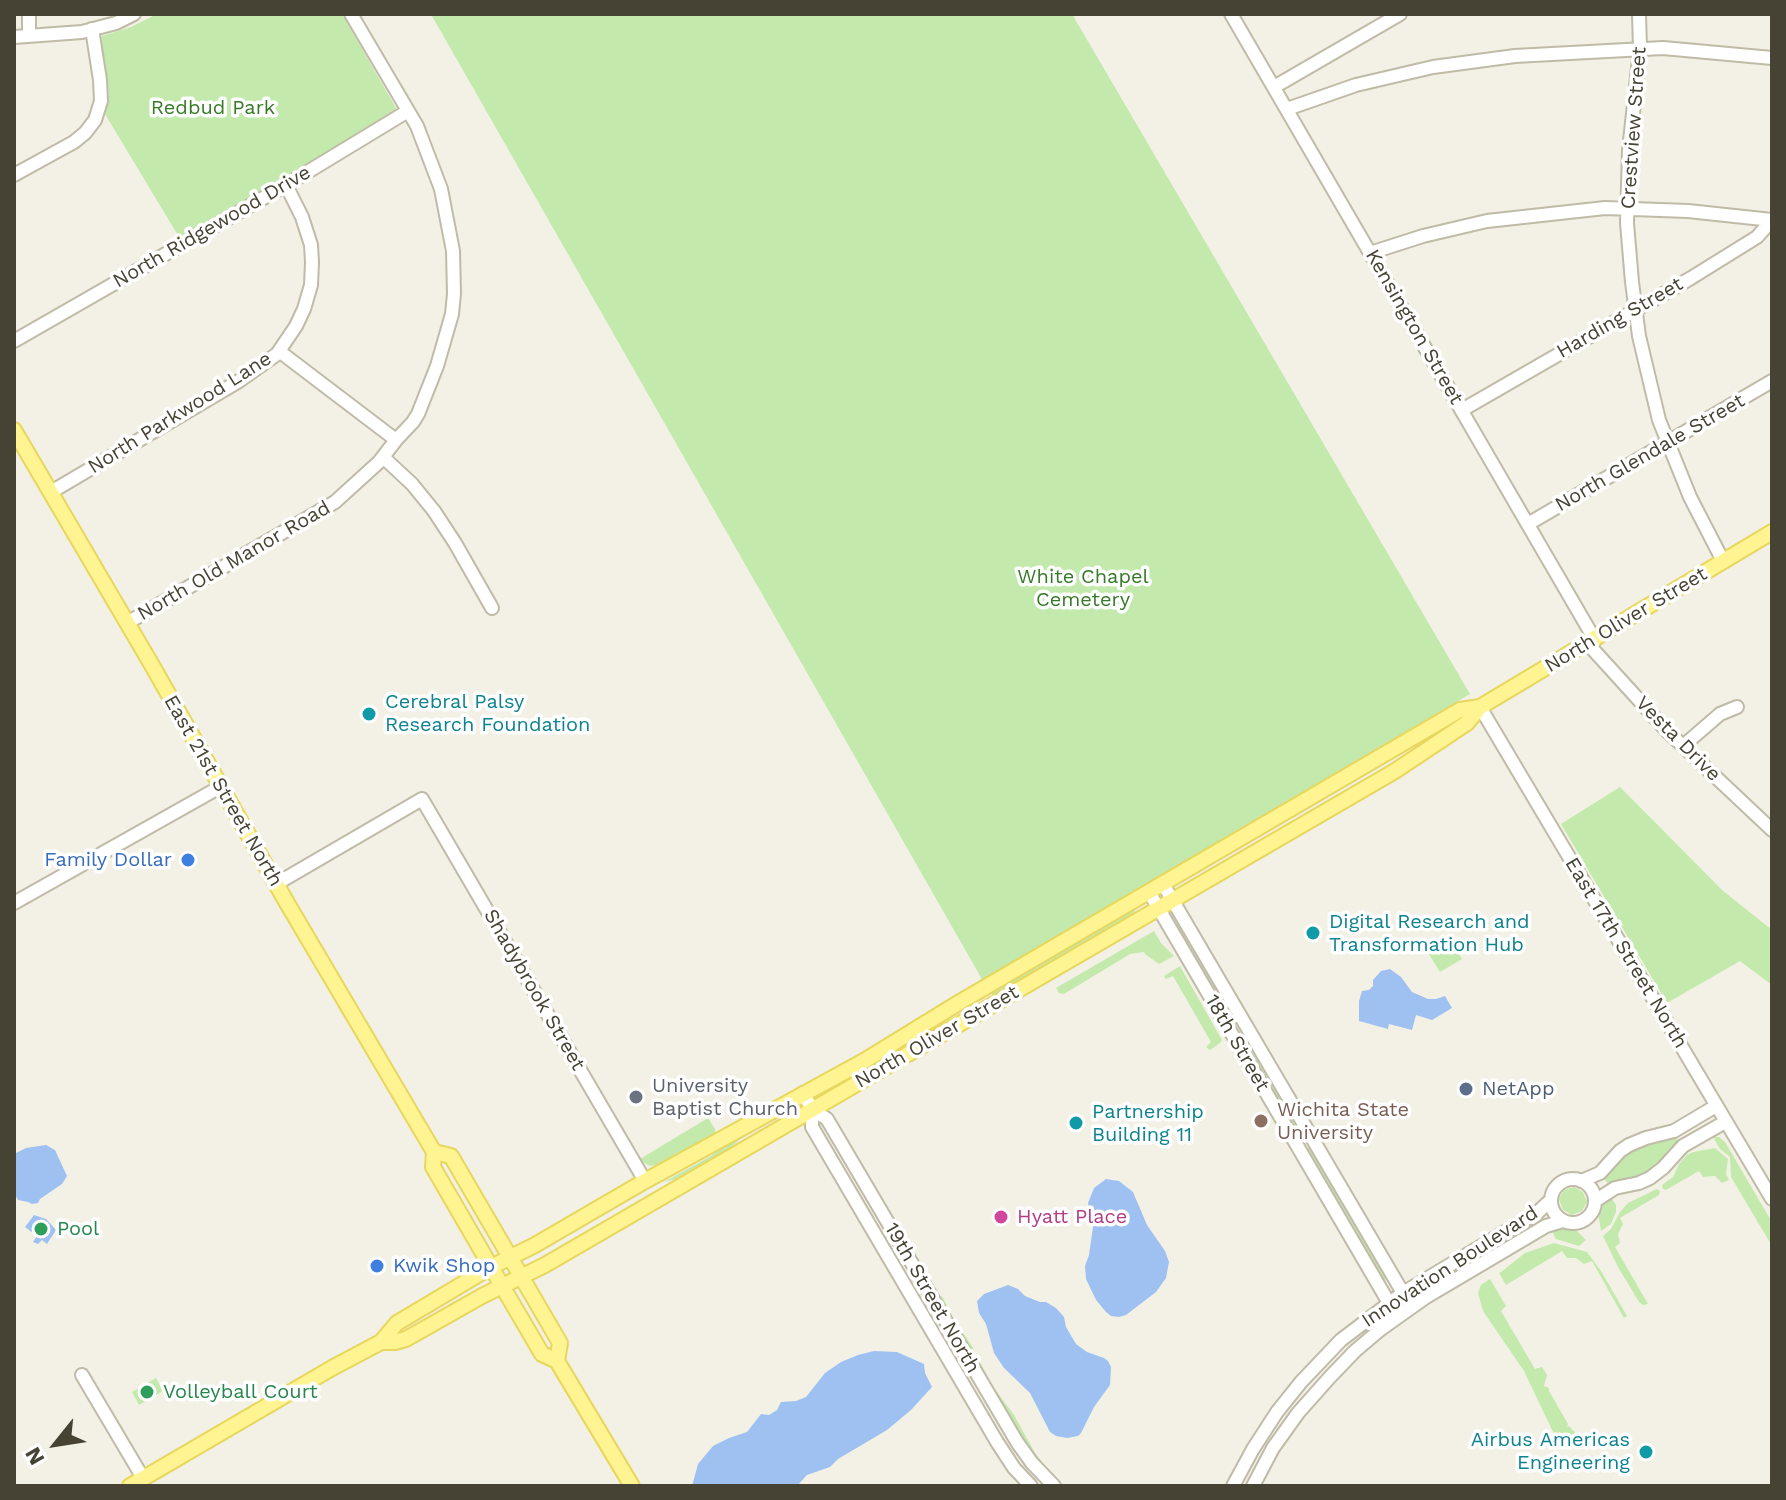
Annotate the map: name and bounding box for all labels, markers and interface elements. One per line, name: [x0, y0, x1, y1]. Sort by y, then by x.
street label: Crestview Street: [1616, 46, 1652, 210]
park label: Redbud Park: [151, 96, 275, 120]
street label: North Ridgewood Drive: [109, 161, 315, 293]
street label: Kensington Street: [1360, 245, 1468, 409]
street label: Harding Street: [1553, 272, 1687, 364]
street label: North Parkwood Lane: [84, 347, 276, 479]
street label: North Glendale Street: [1551, 389, 1749, 517]
street label: North Old Manor Road: [133, 496, 335, 626]
street label: North Oliver Street: [1540, 562, 1712, 678]
park label: White Chapel Cemetery: [1017, 565, 1149, 612]
place label: Cerebral Palsy Research Foundation: [385, 690, 590, 737]
street label: East 21st Street North: [158, 691, 288, 891]
street label: Vesta Drive: [1630, 691, 1726, 787]
marker: Cerebral Palsy Research Foundation: [360, 705, 378, 723]
place label: Family Dollar: [44, 848, 172, 872]
marker: Family Dollar: [179, 851, 197, 869]
street label: East 17th Street North: [1560, 853, 1692, 1053]
street label: Shadybrook Street: [478, 905, 590, 1075]
place label: Digital Research and Transformation Hub: [1329, 910, 1530, 957]
marker: Digital Research and Transformation Hub: [1304, 924, 1322, 942]
street label: North Oliver Street: [851, 980, 1023, 1094]
street label: 18th Street: [1200, 990, 1274, 1096]
place label: University Baptist Church: [652, 1074, 798, 1121]
place label: NetApp: [1482, 1077, 1554, 1101]
marker: NetApp: [1457, 1080, 1475, 1098]
marker: University Baptist Church: [627, 1088, 645, 1106]
place label: Wichita State University: [1277, 1098, 1409, 1145]
place label: Partnership Building 11: [1092, 1100, 1204, 1147]
marker: Wichita State University: [1252, 1112, 1270, 1130]
marker: Partnership Building 11: [1067, 1114, 1085, 1132]
street label: Innovation Boulevard: [1357, 1201, 1543, 1333]
place label: Hyatt Place: [1017, 1205, 1127, 1229]
marker: Hyatt Place: [992, 1208, 1010, 1226]
place label: Pool: [57, 1217, 99, 1241]
street label: 19th Street North: [879, 1219, 985, 1377]
marker: Pool: [32, 1220, 50, 1238]
place label: Kwik Shop: [393, 1254, 495, 1278]
marker: Kwik Shop: [368, 1257, 386, 1275]
place label: Volleyball Court: [163, 1380, 318, 1404]
marker: Volleyball Court: [138, 1383, 156, 1401]
north arrow: [16, 1404, 96, 1484]
place label: Airbus Americas Engineering: [1471, 1428, 1630, 1475]
text: N: [20, 1443, 50, 1470]
marker: Airbus Americas Engineering: [1637, 1443, 1655, 1461]

